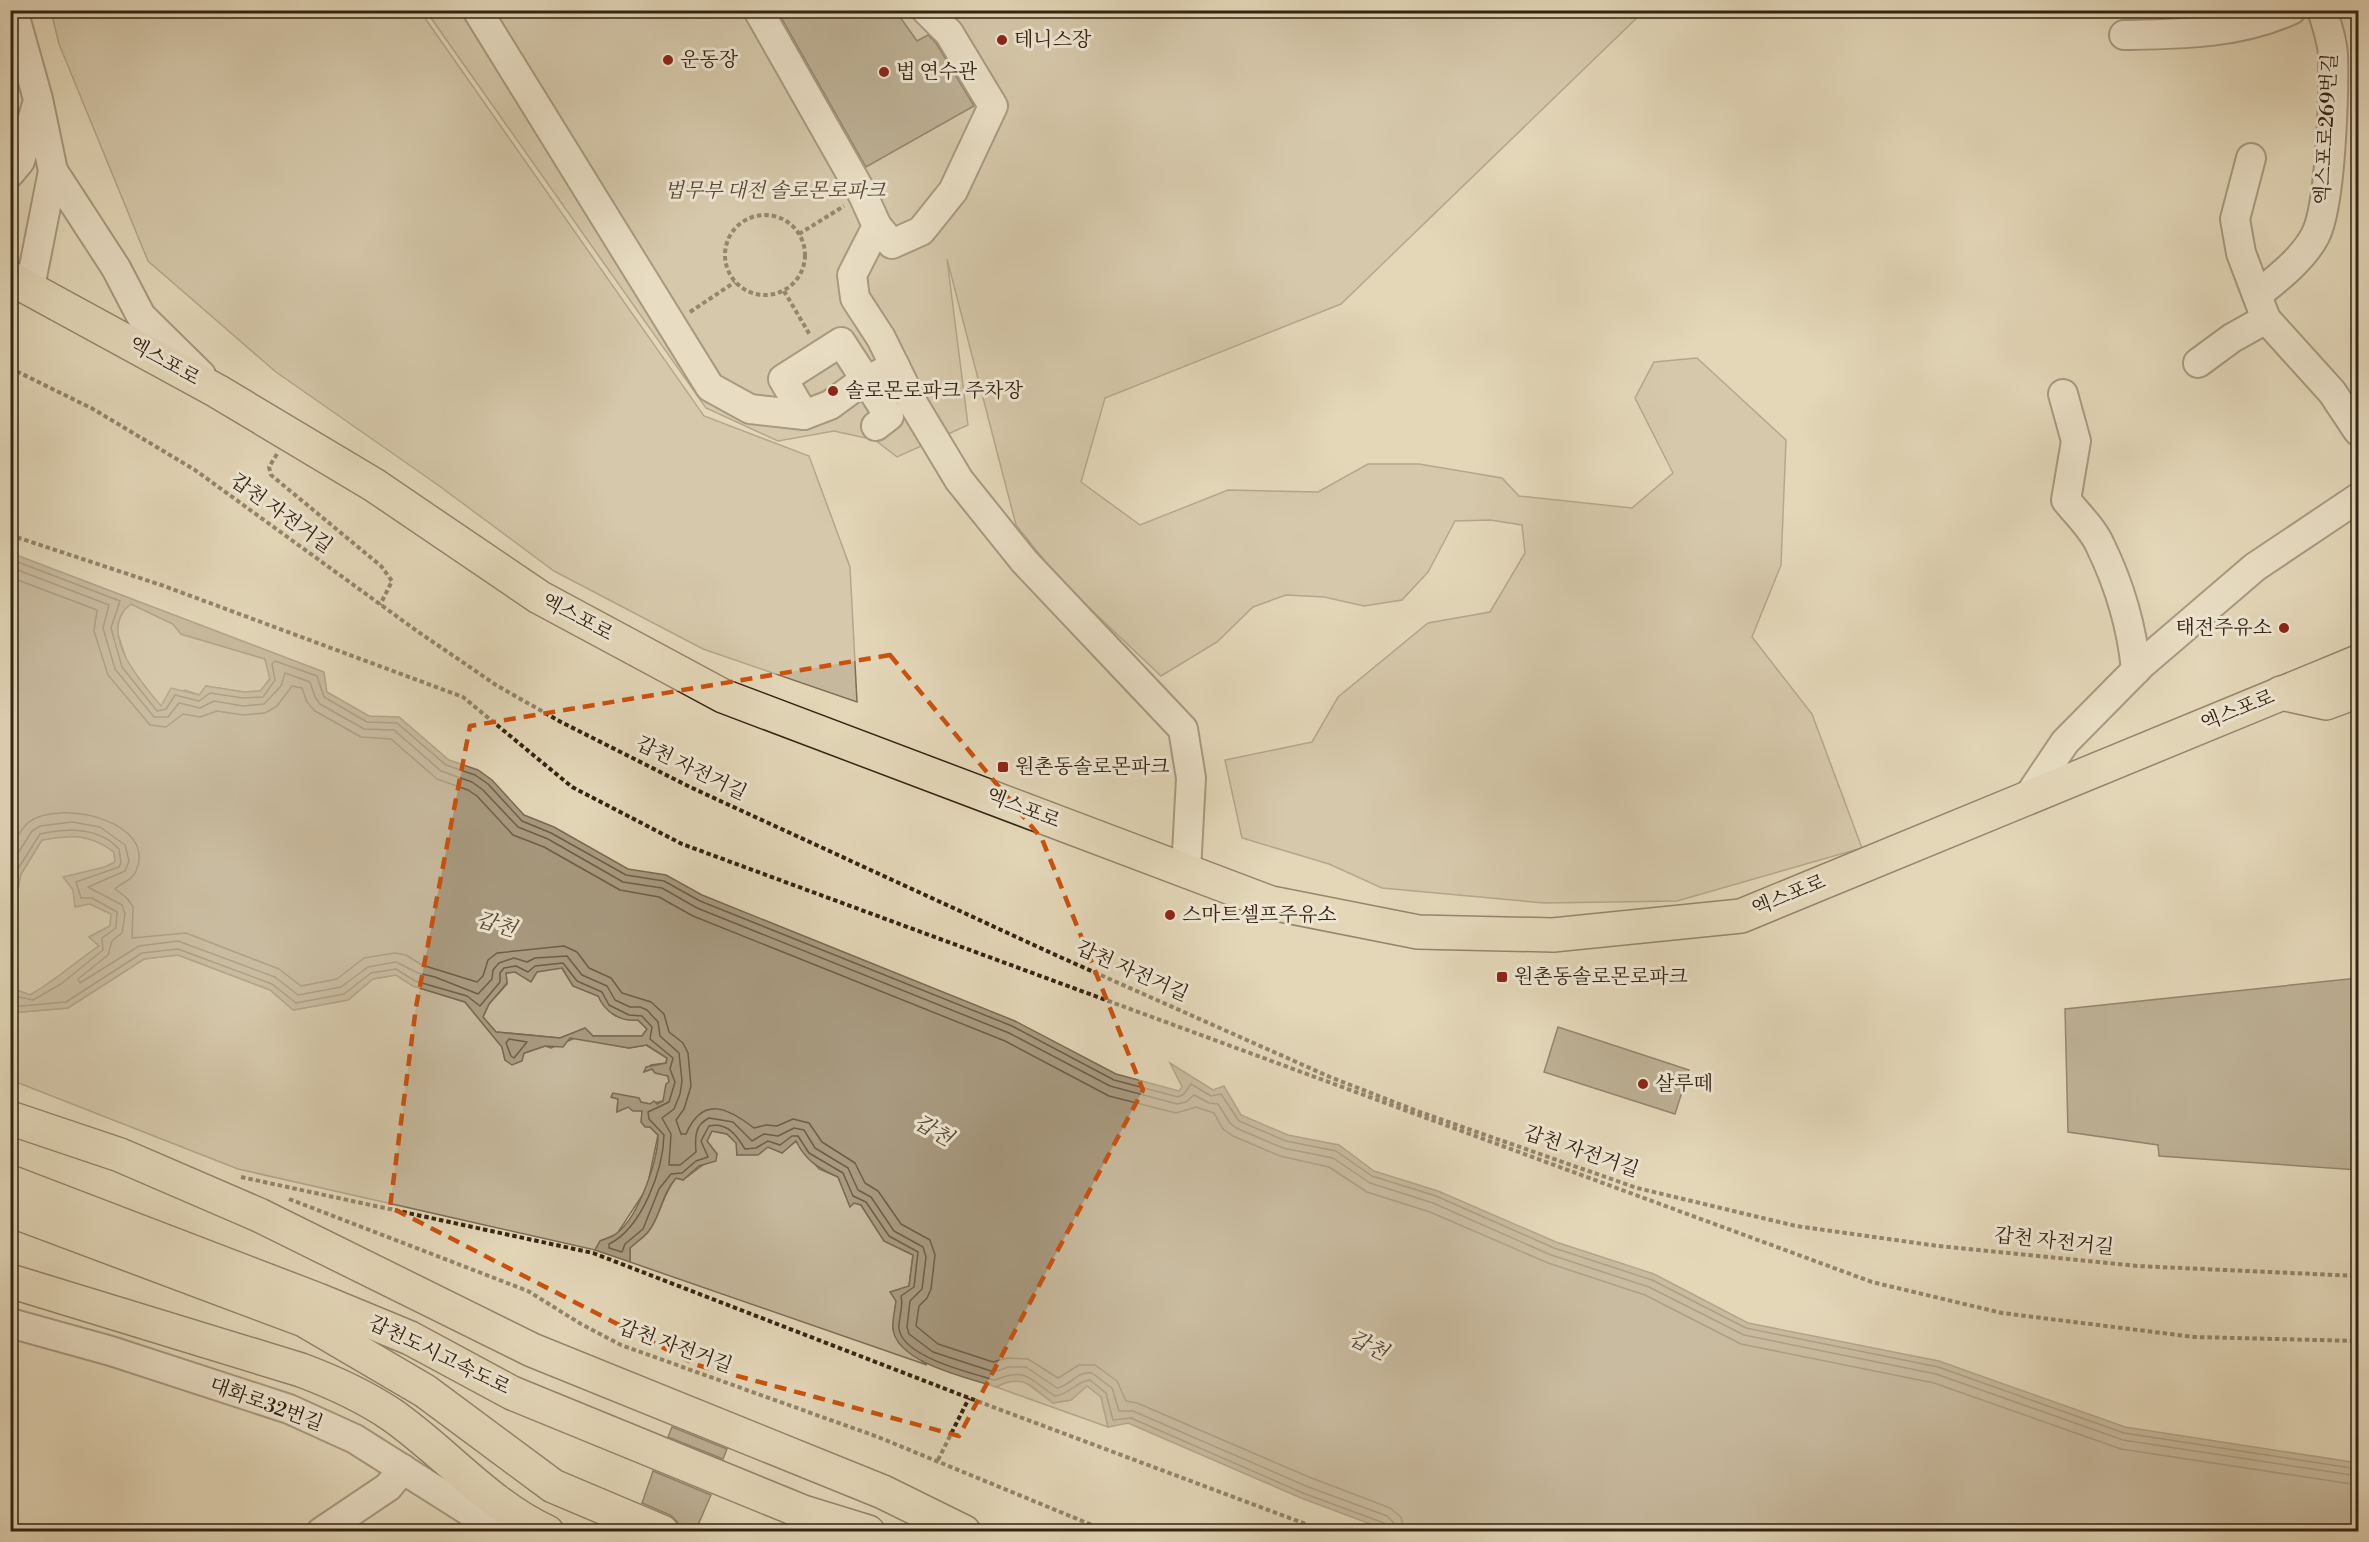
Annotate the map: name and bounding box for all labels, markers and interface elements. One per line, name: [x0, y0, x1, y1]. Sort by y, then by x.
place label: 테니스장: [1014, 28, 1092, 53]
marker: 테니스장: [995, 33, 1009, 47]
place label: 운동장: [680, 48, 739, 73]
marker: 운동장: [661, 53, 675, 67]
street label: 엑스포로269번길: [2311, 53, 2343, 205]
place label: 법 연수관: [896, 60, 978, 85]
marker: 법 연수관: [877, 65, 891, 79]
park label: 법무부 대전 솔로몬로파크: [665, 179, 886, 204]
street label: 엑스포로: [124, 332, 204, 392]
place label: 솔로몬로파크 주차장: [845, 379, 1024, 404]
marker: 솔로몬로파크 주차장: [826, 384, 840, 398]
street label: 갑천 자전거길: [225, 469, 337, 559]
street label: 엑스포로: [537, 589, 617, 647]
place label: 태전주유소: [2175, 616, 2272, 641]
marker: 태전주유소: [2277, 621, 2291, 635]
street label: 엑스포로: [2197, 685, 2279, 737]
street label: 갑천 자전거길: [632, 731, 750, 807]
place label: 원촌동솔로몬파크: [1015, 755, 1170, 780]
marker: 원촌동솔로몬파크: [996, 760, 1010, 774]
street label: 엑스포로: [982, 783, 1064, 835]
street label: 엑스포로: [1748, 870, 1830, 922]
place label: 스마트셀프주유소: [1182, 903, 1337, 928]
water label: 갑천: [473, 907, 521, 944]
marker: 스마트셀프주유소: [1163, 908, 1177, 922]
street label: 갑천 자전거길: [1072, 936, 1192, 1008]
place label: 원촌동솔로몬로파크: [1514, 965, 1688, 990]
marker: 원촌동솔로몬로파크: [1495, 970, 1509, 984]
place label: 살루떼: [1655, 1072, 1713, 1097]
marker: 살루떼: [1636, 1077, 1650, 1091]
water label: 갑천: [909, 1110, 959, 1153]
street label: 갑천 자전거길: [1520, 1121, 1642, 1183]
street label: 갑천 자전거길: [1993, 1223, 2115, 1261]
street label: 갑천도시고속도로: [364, 1311, 514, 1401]
street label: 갑천 자전거길: [614, 1315, 736, 1379]
water label: 갑천: [1344, 1325, 1393, 1367]
street label: 대화로32번길: [206, 1373, 326, 1437]

